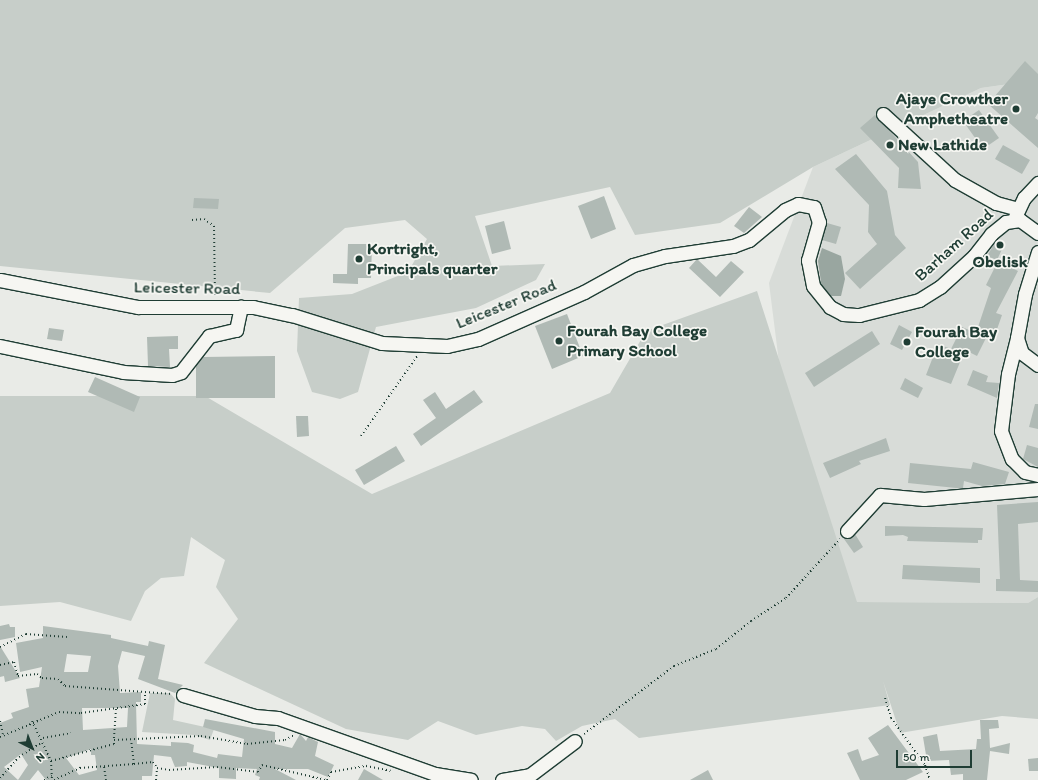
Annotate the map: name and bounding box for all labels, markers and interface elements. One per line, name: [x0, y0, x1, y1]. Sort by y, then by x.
place label: Ajaye Crowther Amphetheatre: [896, 89, 1008, 129]
marker: Ajaye Crowther Amphetheatre: [1011, 104, 1021, 114]
place label: New Lathide: [898, 135, 987, 155]
marker: New Lathide: [885, 140, 895, 150]
street label: Barham Road: [911, 205, 997, 285]
place label: Kortright, Principals quarter: [367, 239, 498, 279]
marker: Obelisk: [995, 240, 1005, 250]
place label: Obelisk: [973, 252, 1027, 272]
marker: Kortright, Principals quarter: [354, 254, 364, 264]
street label: Leicester Road: [453, 275, 559, 333]
street label: Leicester Road: [134, 277, 240, 299]
place label: Fourah Bay College Primary School: [567, 321, 707, 361]
place label: Fourah Bay College: [915, 322, 997, 362]
marker: Fourah Bay College Primary School: [554, 336, 564, 346]
marker: Fourah Bay College: [902, 337, 912, 347]
north arrow: [12, 728, 52, 768]
scale bar: [898, 742, 974, 768]
text: N: [33, 750, 47, 765]
text: 50 m: [903, 750, 929, 764]

